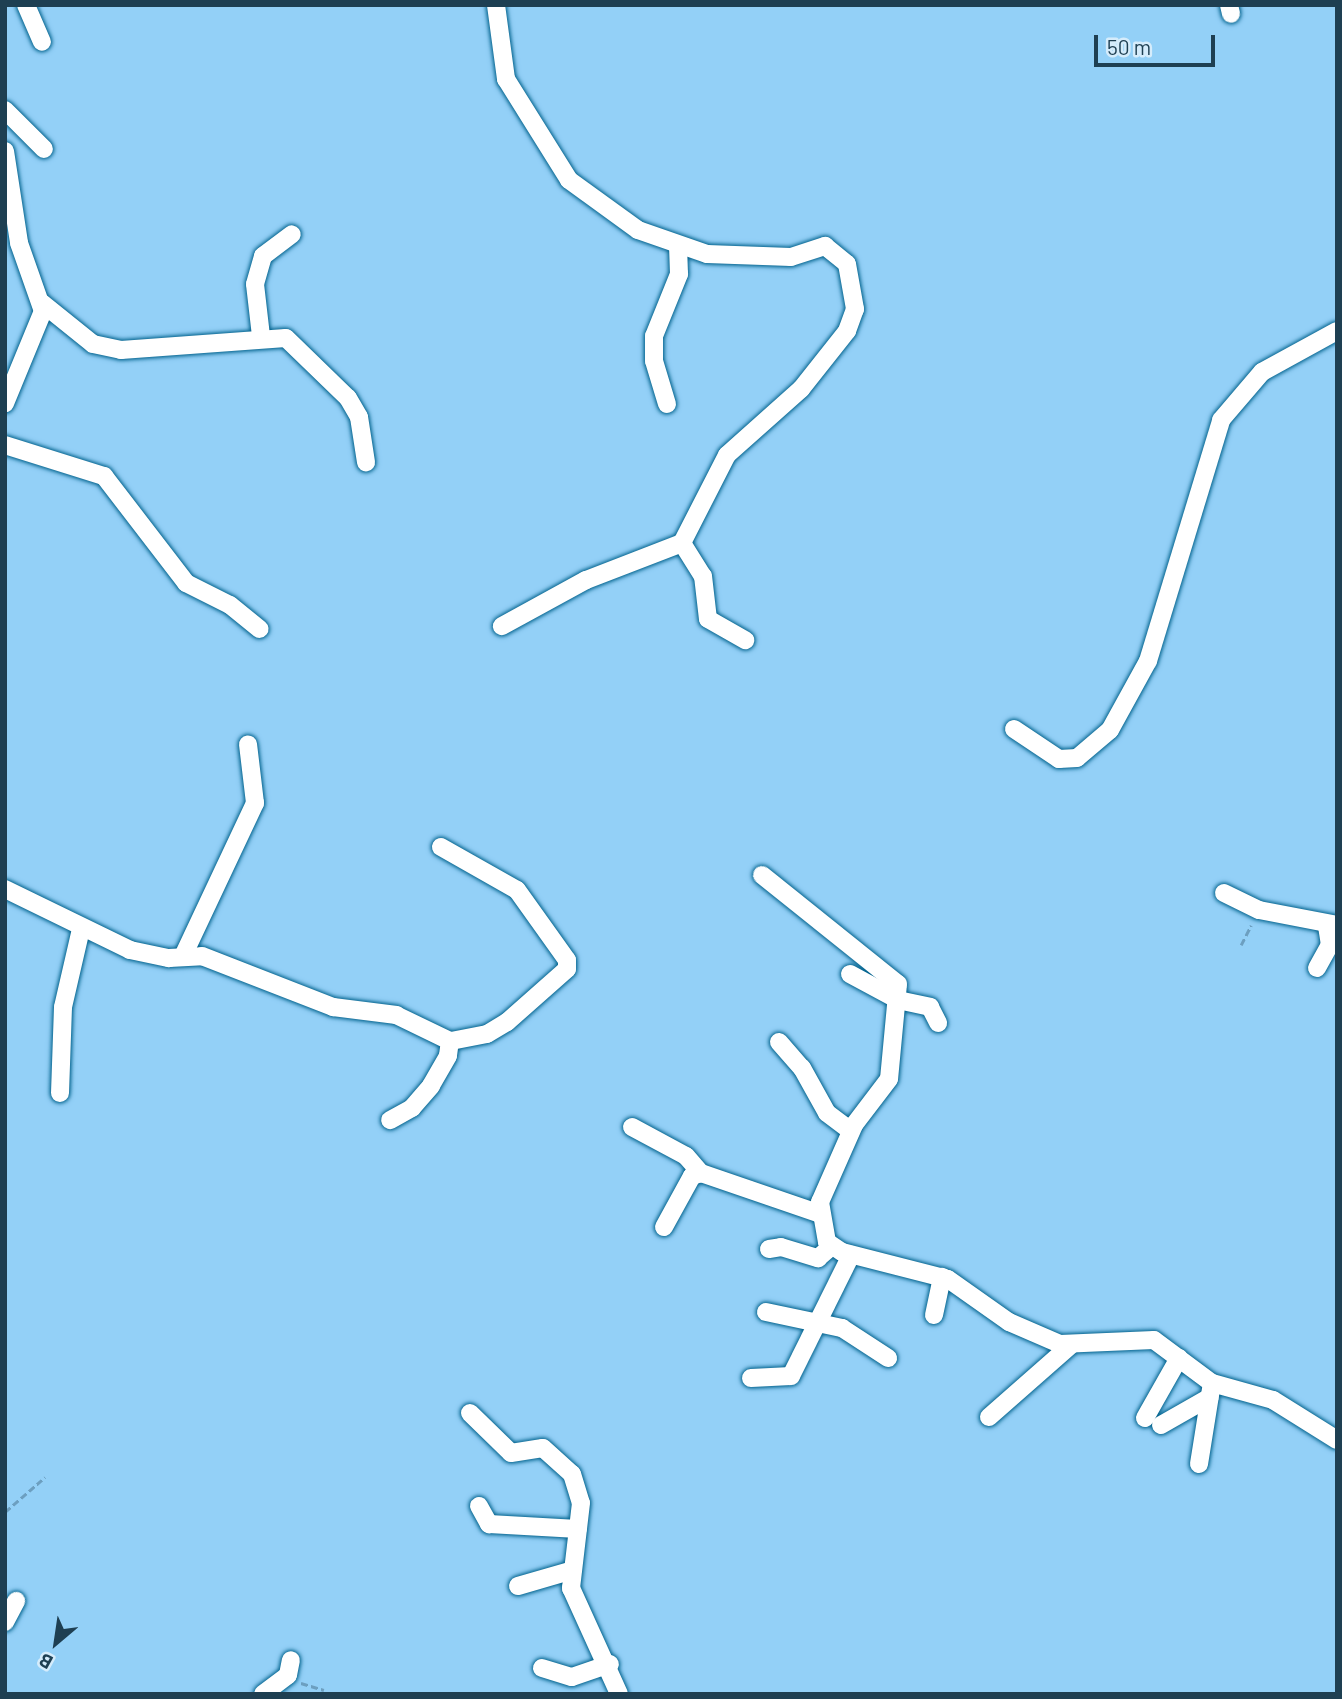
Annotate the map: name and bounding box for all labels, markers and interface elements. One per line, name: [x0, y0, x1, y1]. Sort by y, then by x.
scale bar: [1097, 21, 1218, 65]
text: 50 m: [1107, 34, 1151, 59]
north arrow: [21, 1608, 91, 1678]
text: B: [35, 1649, 56, 1675]

